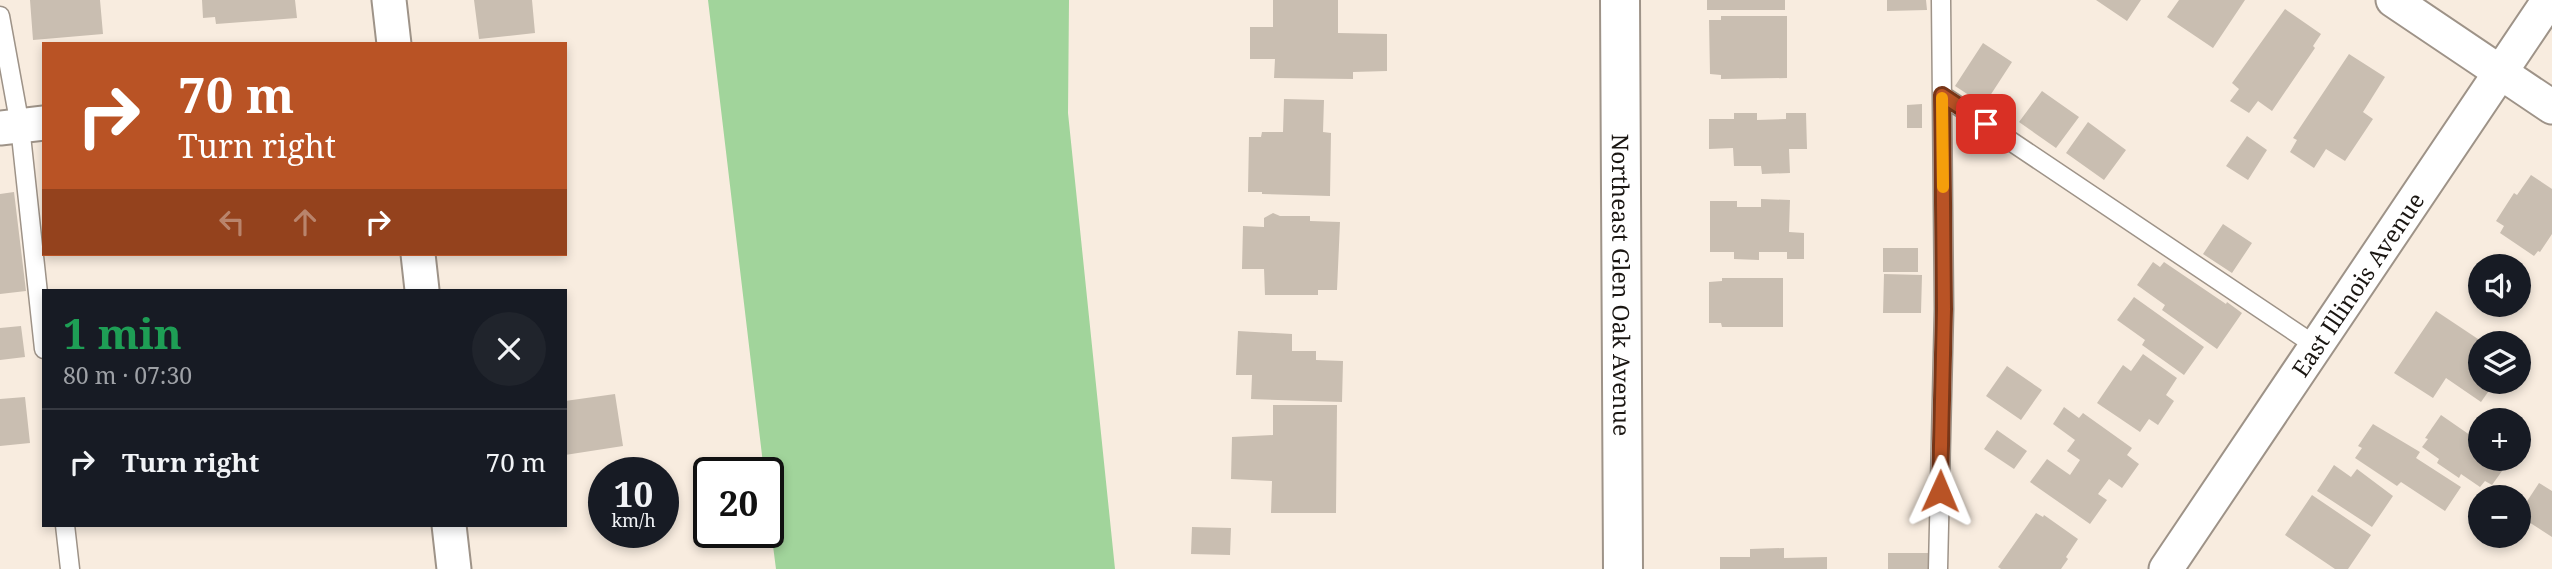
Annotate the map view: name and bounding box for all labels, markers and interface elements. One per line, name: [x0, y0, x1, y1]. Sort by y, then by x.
text: 70 m: [178, 61, 294, 127]
icon: right: [63, 70, 154, 161]
pin: [1956, 94, 2016, 154]
icon: arrive: [1967, 105, 2005, 143]
text: Turn right: [178, 124, 336, 167]
street label: Northeast Glen Oak Avenue: [1605, 134, 1638, 436]
street label: East Illinois Avenue: [2284, 186, 2431, 383]
icon: left: [213, 203, 251, 241]
icon: ahead: [286, 203, 324, 241]
icon: right: [359, 203, 397, 241]
map controls: [2468, 254, 2531, 548]
button: sound: [2468, 254, 2531, 317]
text: 1 min: [63, 304, 182, 361]
button: close: [472, 312, 546, 386]
button: layers: [2468, 331, 2531, 394]
text: 80 m · 07:30: [63, 359, 192, 391]
button: +: [2468, 408, 2531, 471]
icon: right: [63, 443, 101, 481]
text: Turn right: [122, 444, 259, 480]
text: 70 m: [486, 444, 546, 480]
position arrow: [1903, 454, 1977, 528]
speed limit sign: 20: [693, 457, 784, 548]
text: 10: [614, 470, 653, 517]
button: −: [2468, 485, 2531, 548]
text: km/h: [611, 508, 656, 532]

